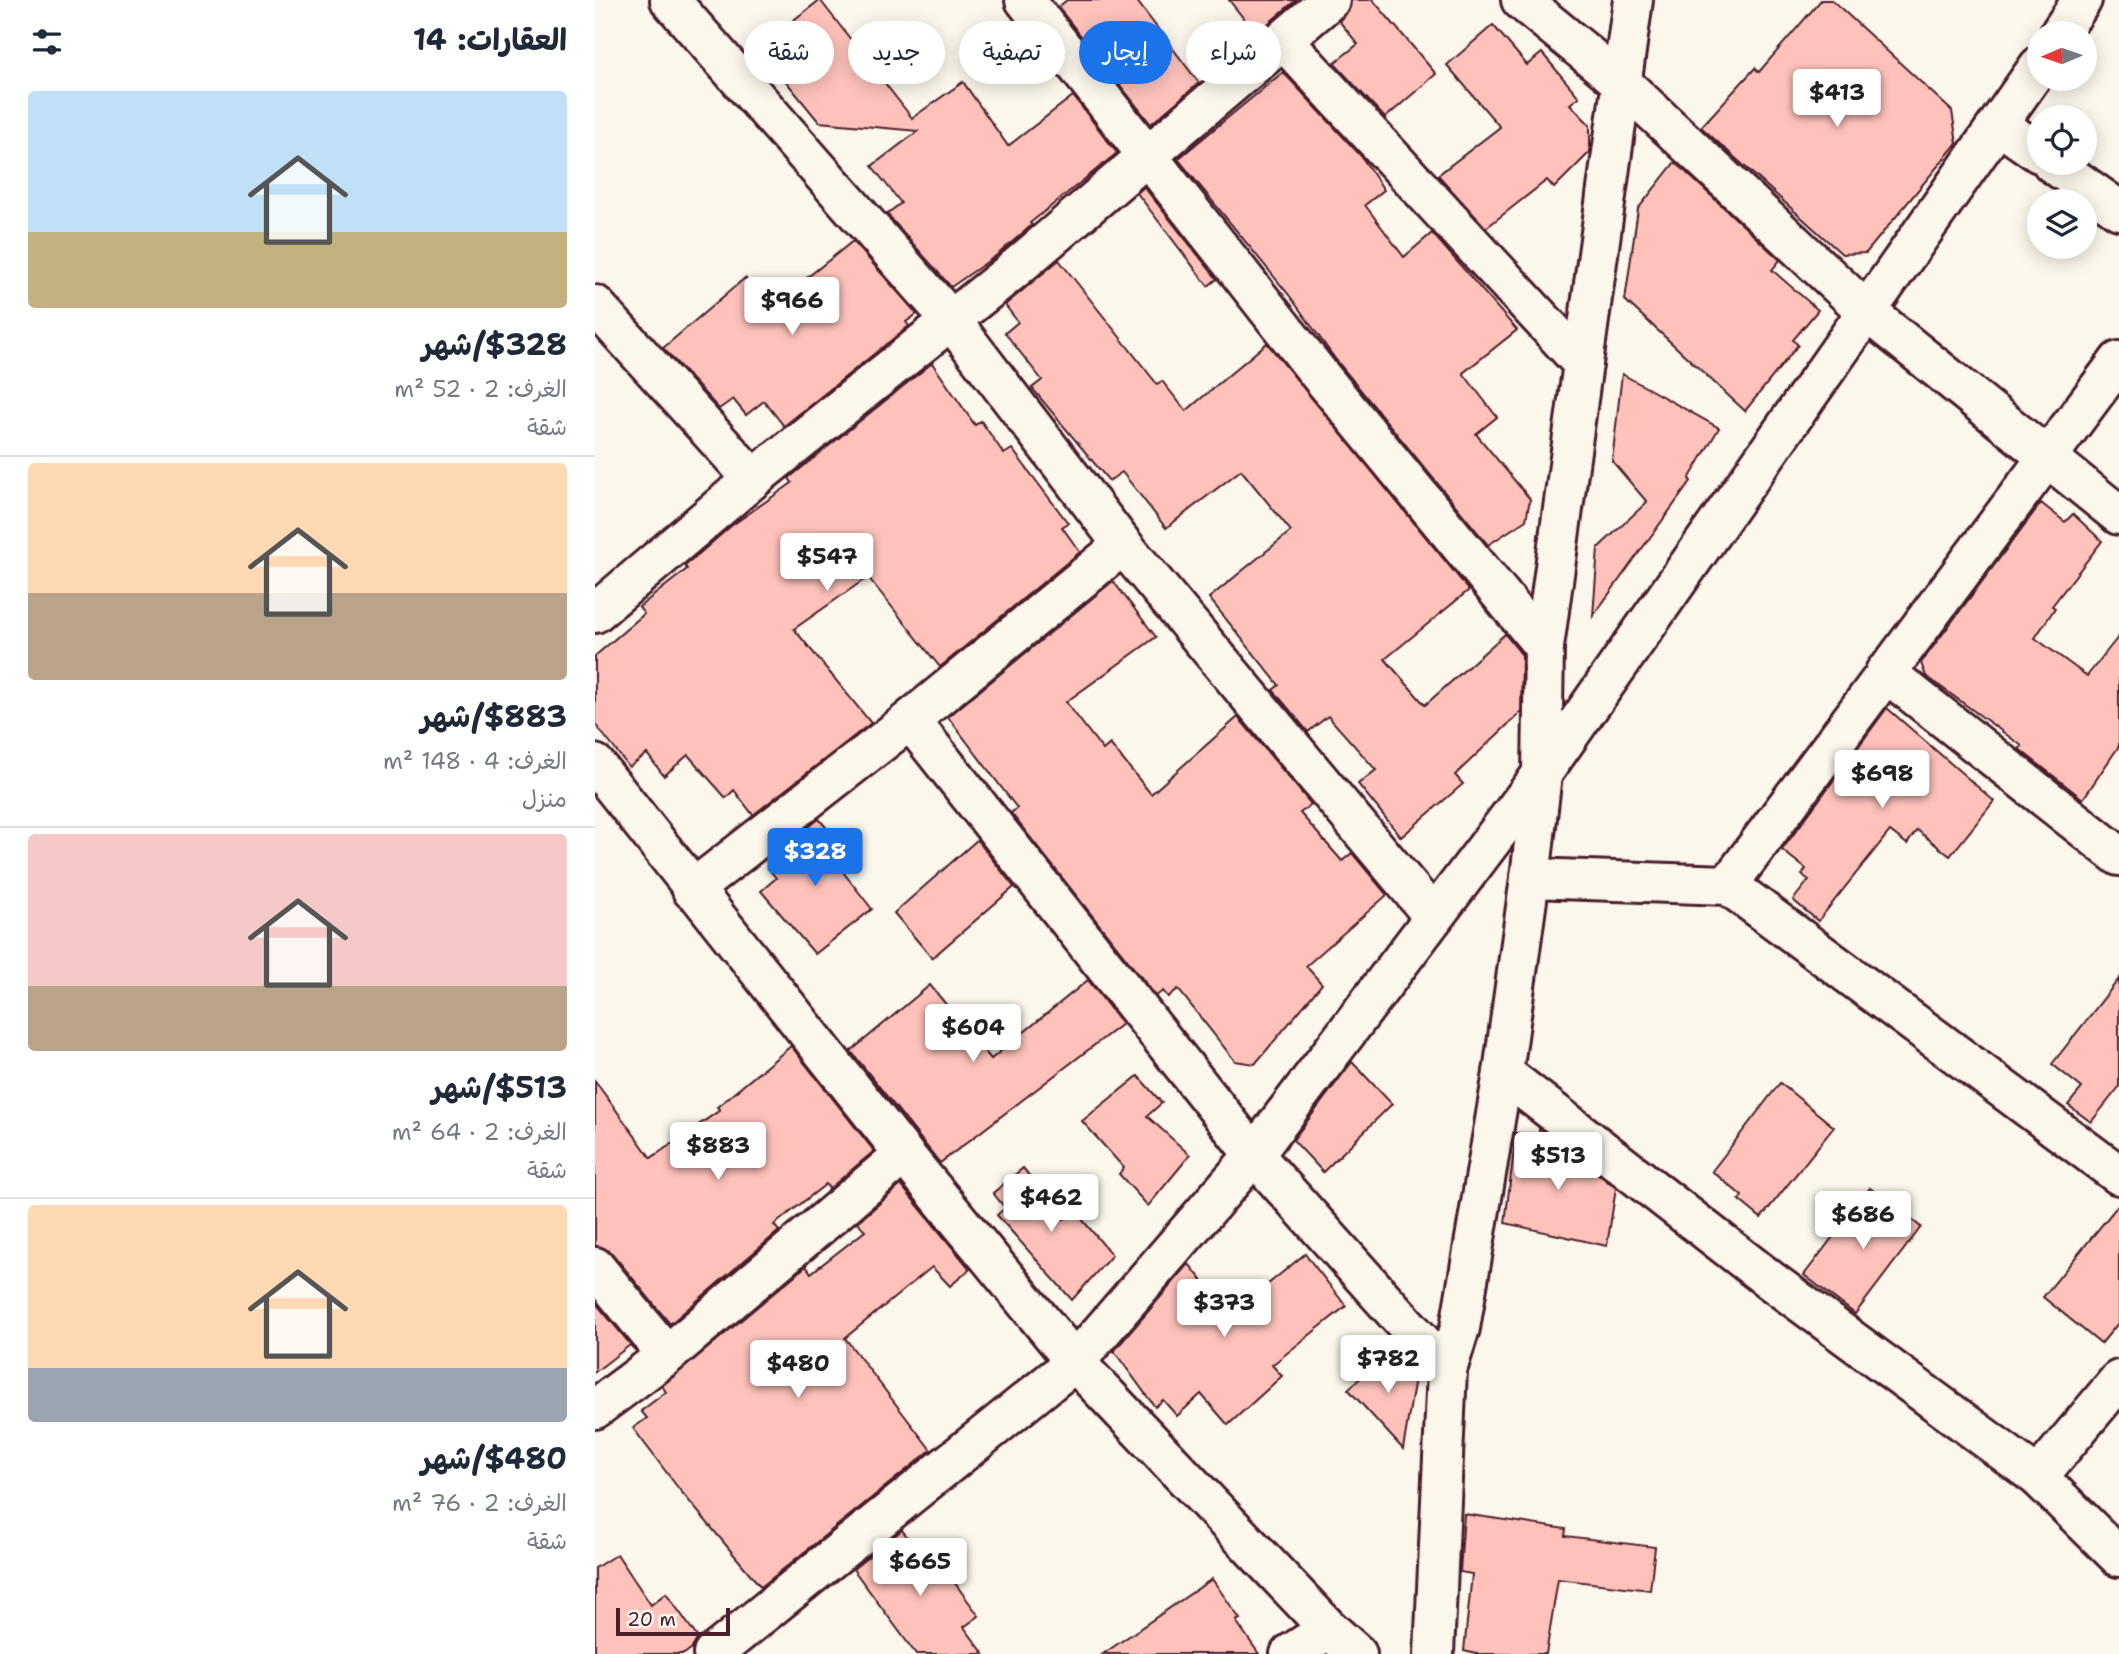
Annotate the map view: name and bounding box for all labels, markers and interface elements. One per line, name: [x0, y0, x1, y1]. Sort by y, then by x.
text: العقارات: 14: [413, 19, 567, 60]
chip: شقة: [744, 21, 834, 84]
chip: جديد: [848, 21, 945, 84]
chip: تصفية: [959, 21, 1065, 84]
chip: إيجار: [1079, 21, 1172, 84]
chip: شراء: [1186, 21, 1281, 84]
north arrow: [2027, 21, 2097, 91]
map controls: [2027, 21, 2097, 259]
icon: filters: [28, 23, 66, 61]
pin: $413: [1796, 69, 1878, 129]
text: $413: [1809, 77, 1865, 107]
button: locate: [2027, 105, 2097, 175]
icon: home: [235, 137, 361, 263]
button: layers: [2027, 189, 2097, 259]
pin: $966: [751, 278, 833, 337]
text: $966: [760, 285, 824, 315]
text: $328/شهر: [422, 324, 567, 365]
text: الغرف: 2 · 52 m²: [394, 374, 567, 404]
text: شقة: [527, 412, 567, 442]
icon: home: [235, 509, 361, 635]
pin: $547: [786, 534, 868, 593]
text: $547: [796, 541, 858, 571]
text: $883/شهر: [421, 696, 567, 737]
text: الغرف: 4 · 148 m²: [383, 746, 567, 776]
pin: $698: [1841, 750, 1923, 810]
text: $698: [1850, 758, 1914, 788]
text: منزل: [522, 784, 567, 814]
pin: $328: [774, 828, 856, 888]
text: $328: [784, 836, 846, 866]
icon: home: [235, 880, 361, 1006]
pin: $604: [932, 1004, 1014, 1064]
text: $604: [941, 1012, 1005, 1042]
text: $513/شهر: [432, 1067, 567, 1108]
text: الغرف: 2 · 64 m²: [392, 1117, 567, 1147]
pin: $883: [677, 1122, 759, 1182]
text: $883: [686, 1130, 750, 1160]
pin: $513: [1517, 1132, 1599, 1192]
text: $513: [1530, 1140, 1586, 1170]
text: شقة: [527, 1155, 567, 1185]
pin: $462: [1010, 1174, 1092, 1234]
text: $462: [1019, 1182, 1083, 1212]
pin: $686: [1822, 1192, 1904, 1251]
text: $686: [1831, 1199, 1895, 1229]
icon: home: [235, 1251, 361, 1377]
pin: $373: [1183, 1280, 1265, 1339]
text: $373: [1193, 1287, 1255, 1317]
pin: $782: [1347, 1336, 1429, 1395]
pin: $480: [757, 1340, 839, 1400]
text: $782: [1356, 1343, 1420, 1373]
text: $480: [766, 1348, 830, 1378]
text: $480/شهر: [421, 1438, 567, 1479]
text: الغرف: 2 · 76 m²: [392, 1488, 567, 1518]
text: شقة: [527, 1526, 567, 1556]
pin: $665: [879, 1538, 961, 1598]
text: $665: [889, 1546, 951, 1576]
scale bar: [616, 1605, 730, 1637]
text: 20 m: [627, 1607, 676, 1632]

